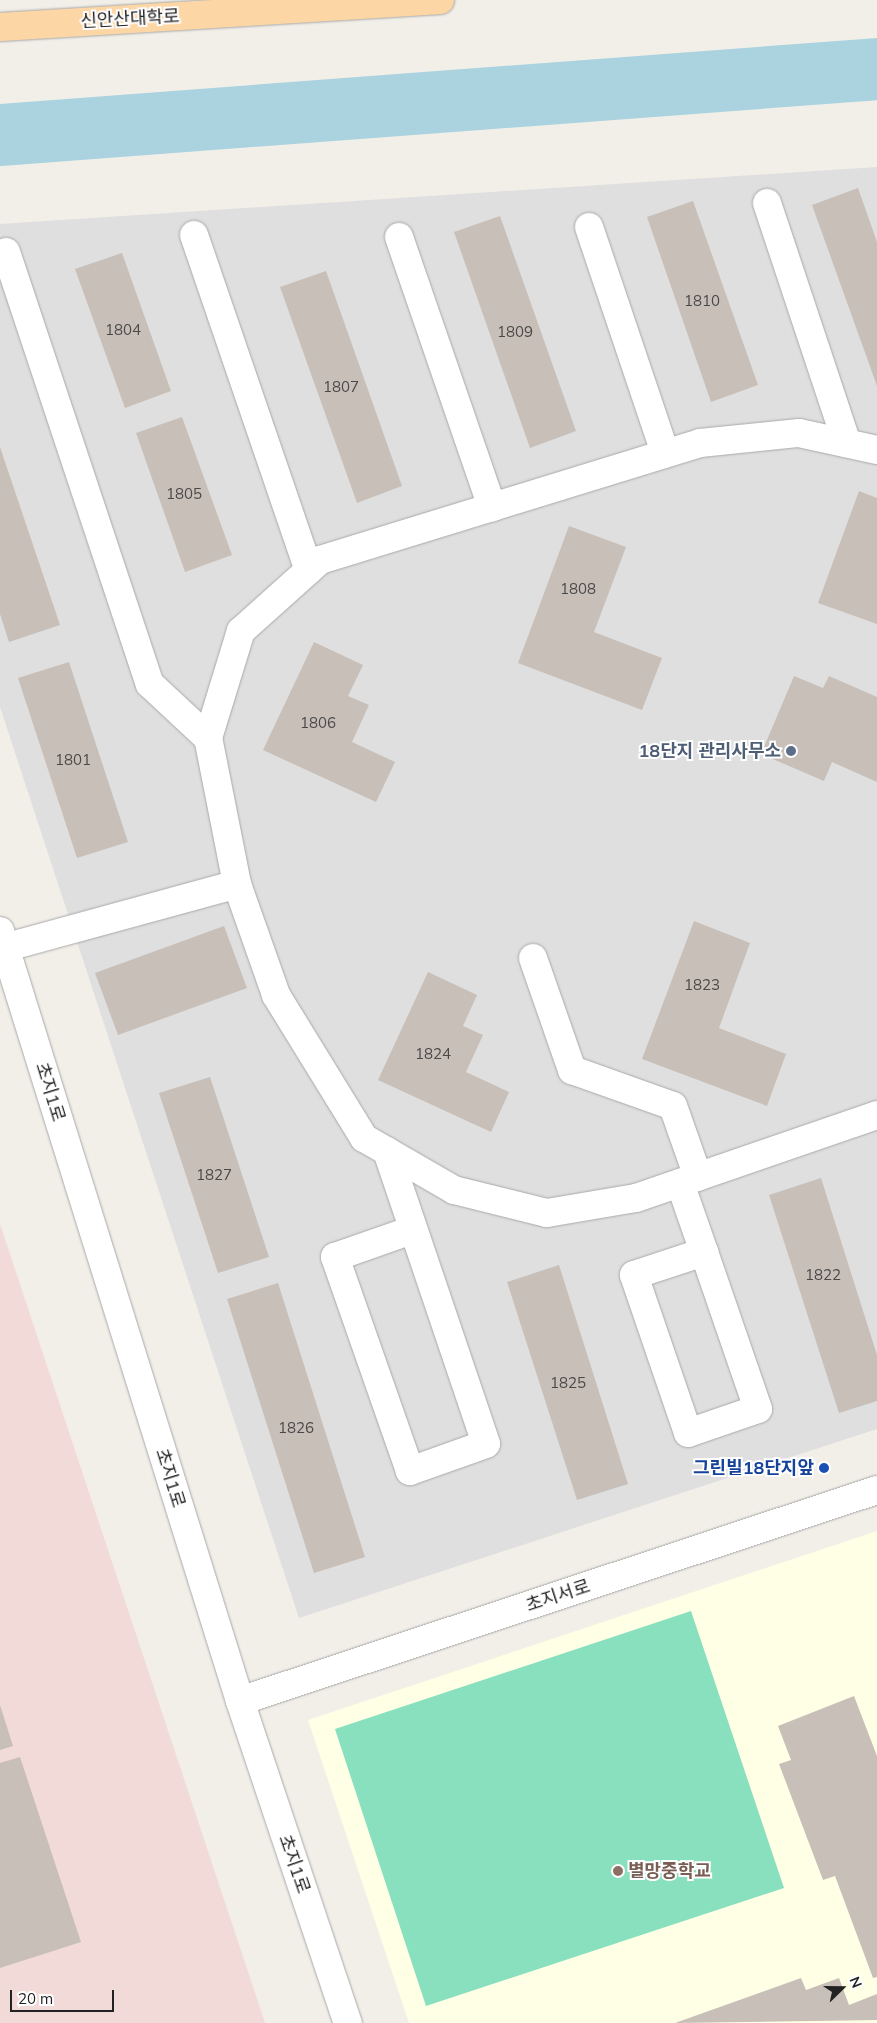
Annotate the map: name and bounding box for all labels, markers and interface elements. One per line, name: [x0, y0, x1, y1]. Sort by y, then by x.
street label: 신안산대학로: [80, 6, 180, 32]
house number: 1810: [684, 292, 720, 310]
house number: 1804: [105, 321, 141, 339]
house number: 1809: [497, 323, 533, 341]
house number: 1807: [323, 378, 359, 396]
house number: 1805: [166, 485, 202, 503]
house number: 1808: [560, 580, 596, 598]
house number: 1806: [300, 714, 336, 732]
place label: 18단지 관리사무소: [639, 740, 781, 762]
marker: 18단지 관리사무소: [785, 745, 797, 757]
house number: 1801: [55, 751, 91, 769]
house number: 1823: [684, 976, 720, 994]
house number: 1824: [415, 1045, 451, 1063]
street label: 초지1로: [31, 1060, 69, 1124]
house number: 1827: [196, 1166, 232, 1184]
house number: 1822: [805, 1266, 841, 1284]
house number: 1825: [550, 1374, 586, 1392]
house number: 1826: [278, 1419, 314, 1437]
street label: 초지1로: [151, 1446, 189, 1510]
place label: 그린빌18단지앞: [693, 1457, 814, 1479]
marker: 그린빌18단지앞: [818, 1462, 830, 1474]
street label: 초지서로: [523, 1575, 593, 1617]
street label: 초지1로: [274, 1832, 314, 1896]
place label: 별망중학교: [628, 1860, 711, 1882]
marker: 별망중학교: [612, 1865, 624, 1877]
north arrow: [817, 1963, 867, 2013]
text: N: [846, 1974, 866, 1991]
scale bar: [12, 1980, 116, 2012]
text: 20 m: [18, 1989, 53, 2008]

